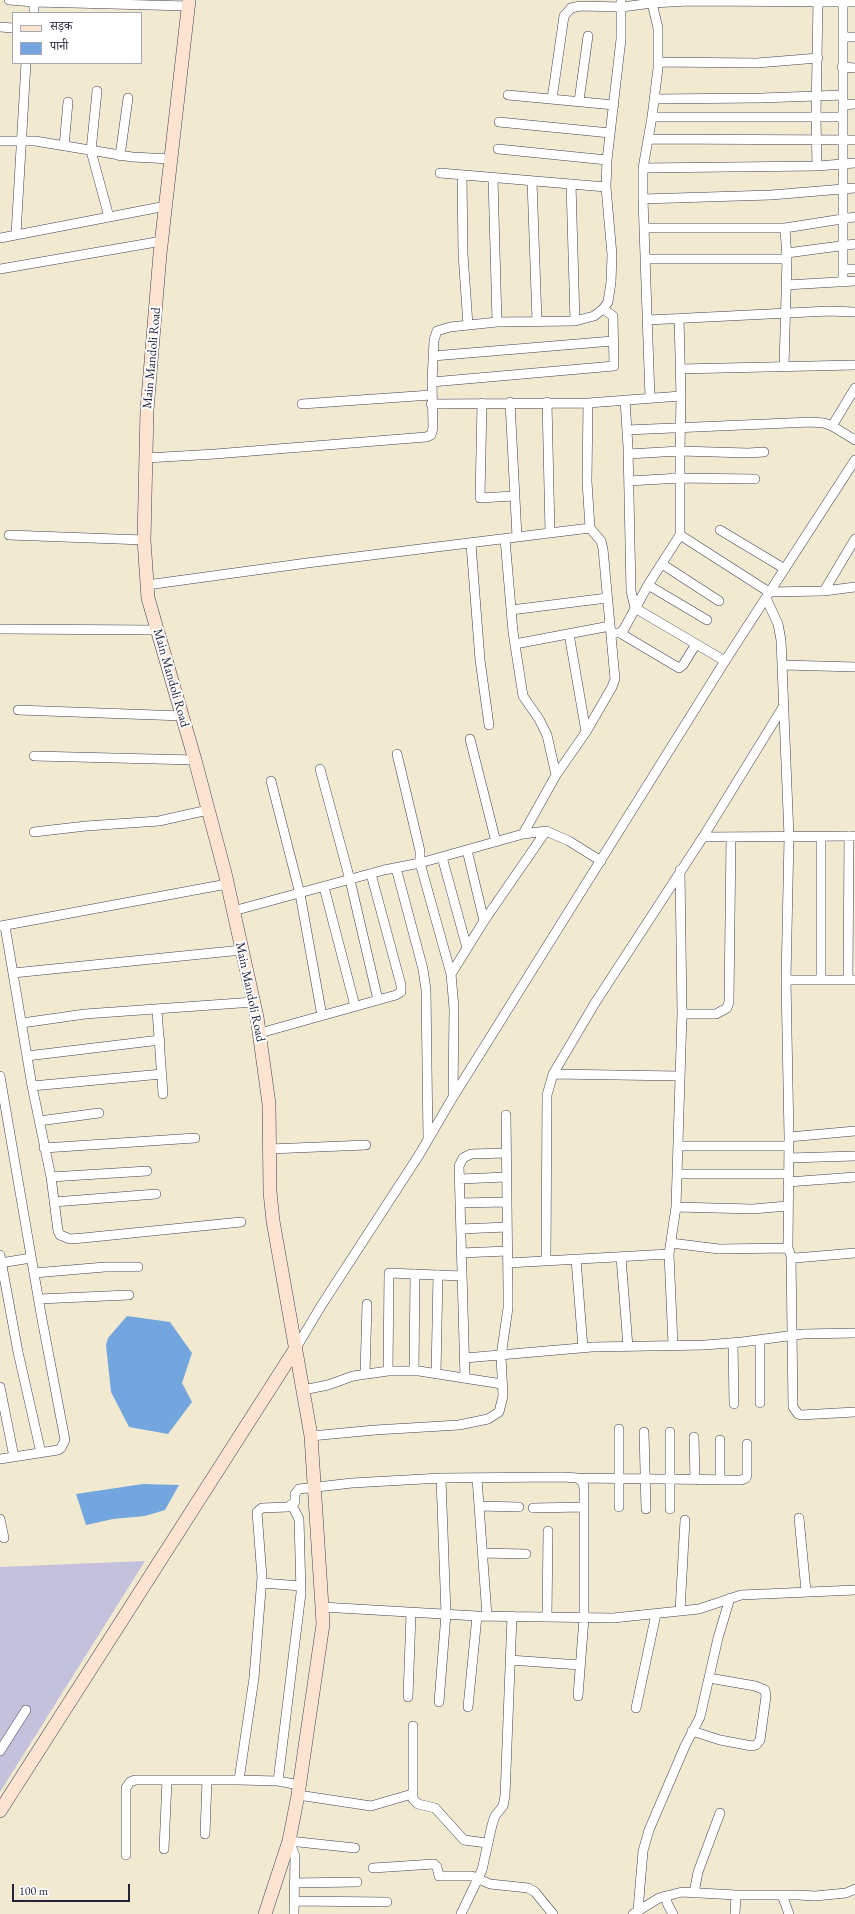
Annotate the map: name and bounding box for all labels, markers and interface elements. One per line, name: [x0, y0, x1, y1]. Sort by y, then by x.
legend: [12, 12, 142, 64]
text: सड़क: [50, 18, 73, 34]
text: पानी: [50, 38, 68, 54]
street label: Main Mandoli Road: [140, 307, 164, 409]
street label: Main Mandoli Road: [149, 627, 193, 729]
street label: Main Mandoli Road: [232, 941, 268, 1043]
scale bar: [14, 1876, 132, 1902]
text: 100 m: [19, 1883, 48, 1899]

